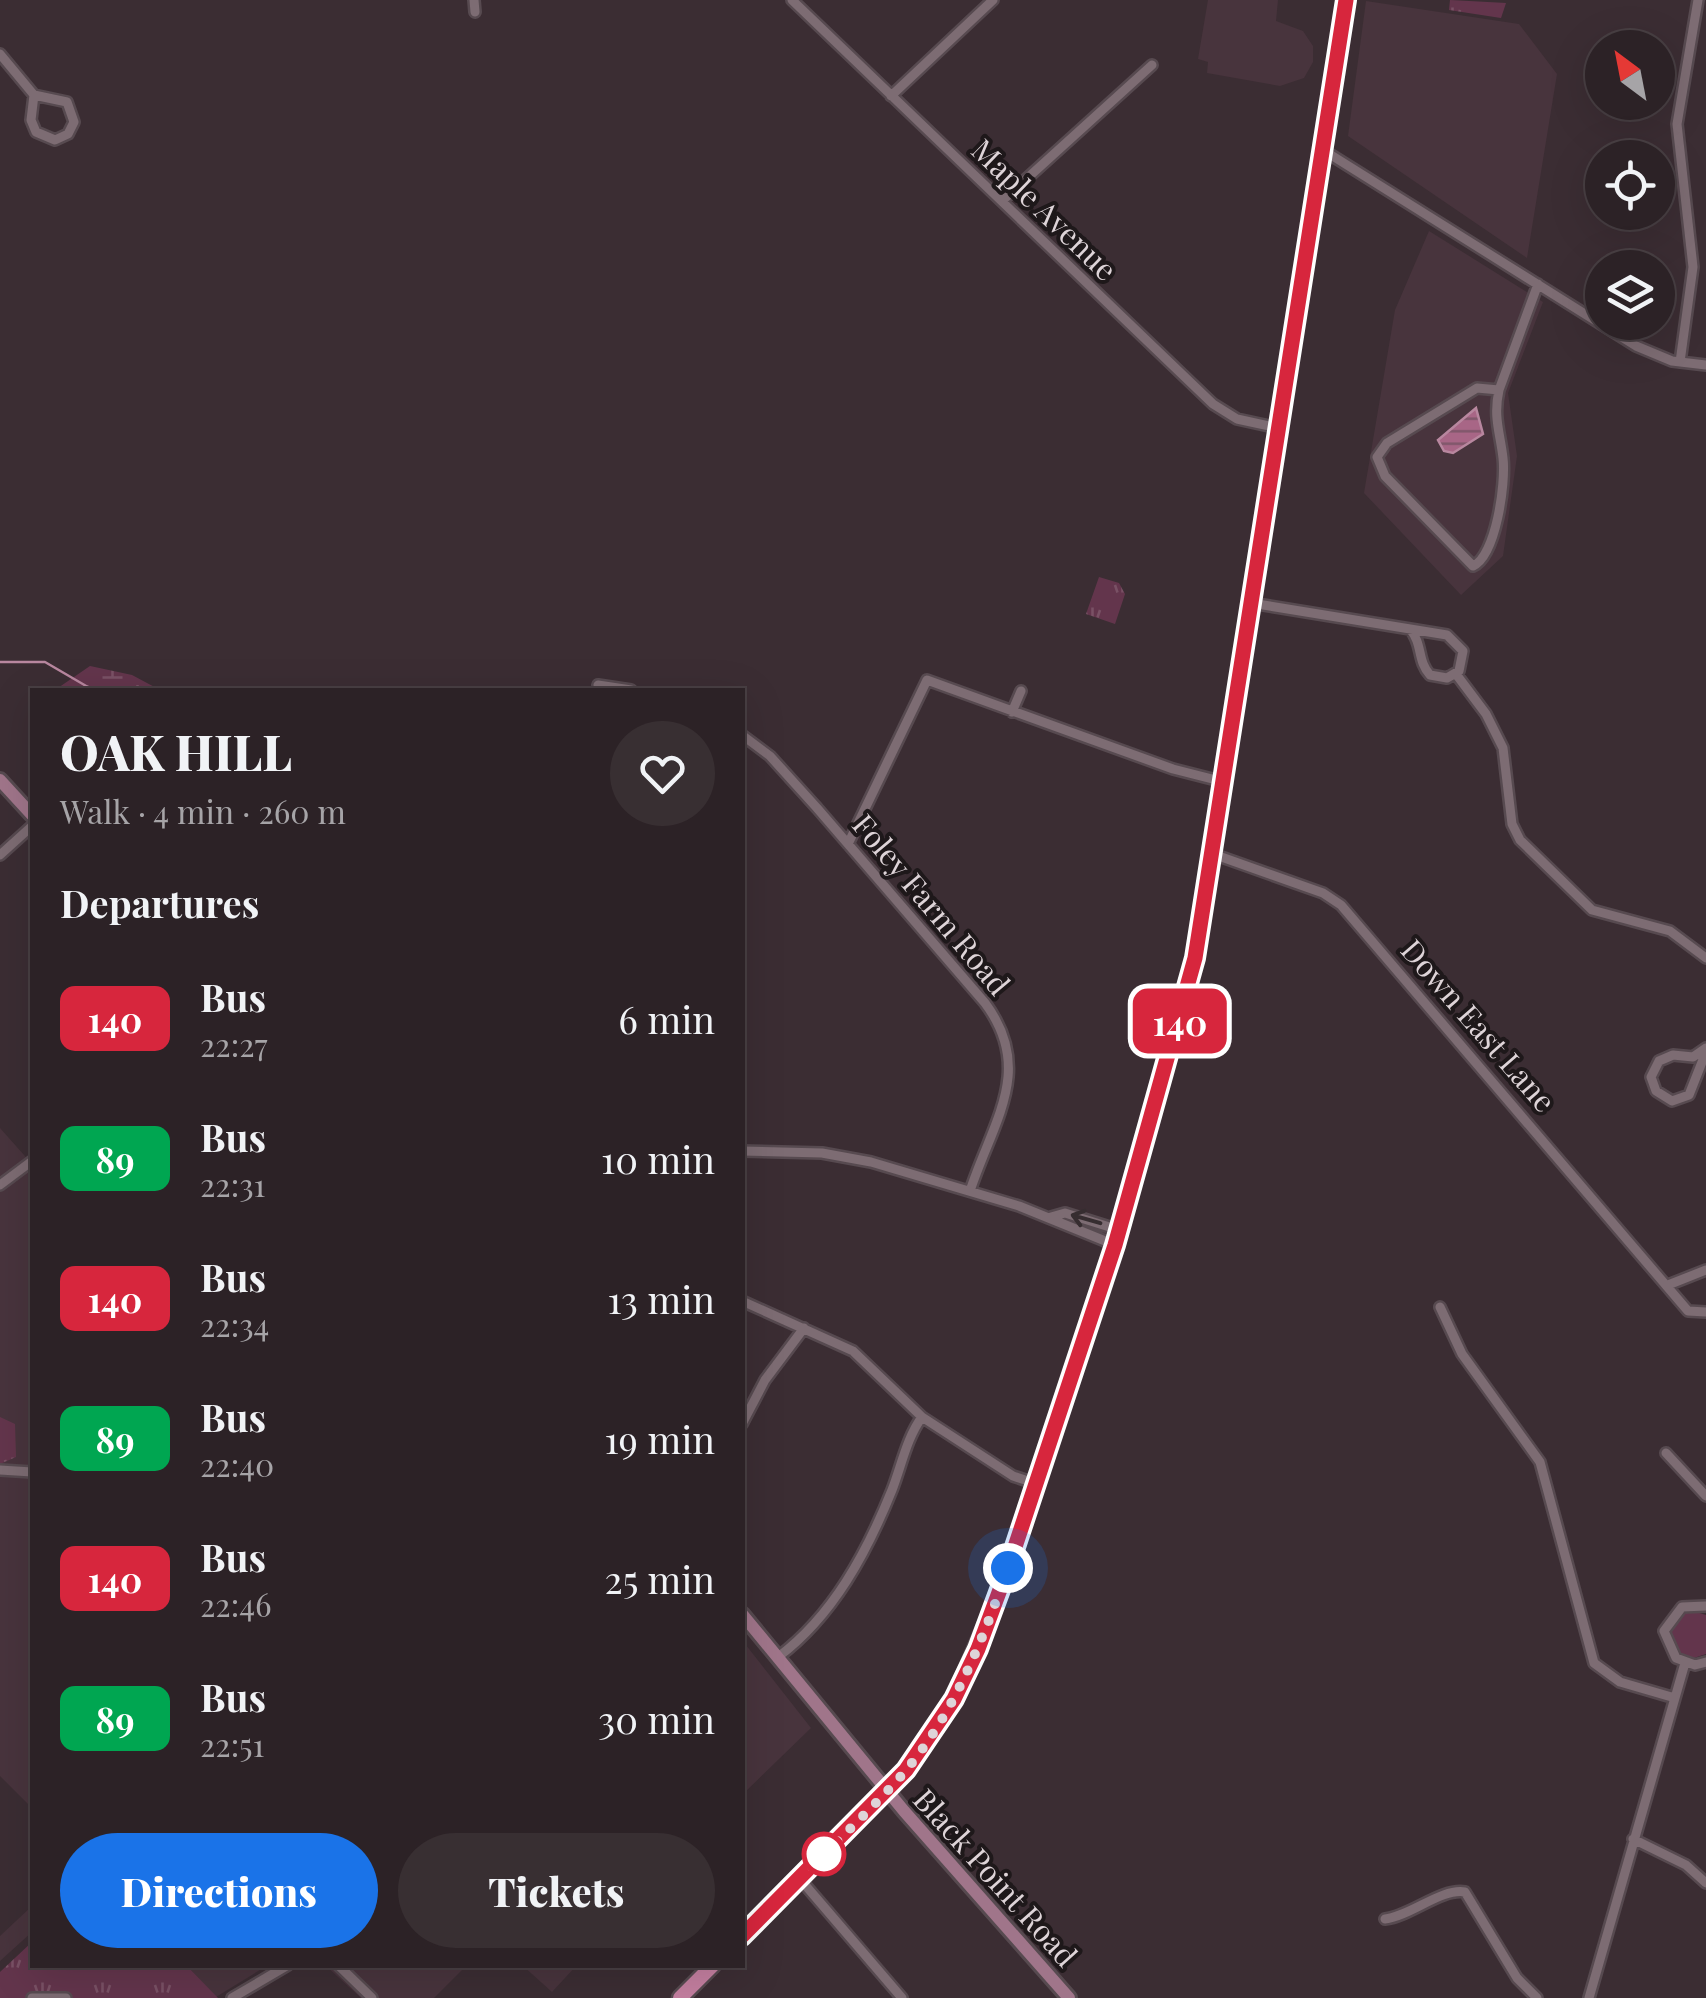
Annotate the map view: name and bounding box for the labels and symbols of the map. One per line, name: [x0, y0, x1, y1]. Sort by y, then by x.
north arrow: [1585, 30, 1675, 120]
street label: Maple Avenue: [964, 130, 1126, 288]
street label: Foley Farm Road: [844, 805, 1020, 1003]
street label: Down East Lane: [1393, 930, 1565, 1120]
line badge: 140: [1122, 988, 1238, 1054]
one-way arrow: [1070, 1209, 1102, 1228]
your location: [983, 1543, 1033, 1593]
street label: Black Point Road: [905, 1780, 1087, 1974]
unlabelled marker: [803, 1833, 845, 1875]

